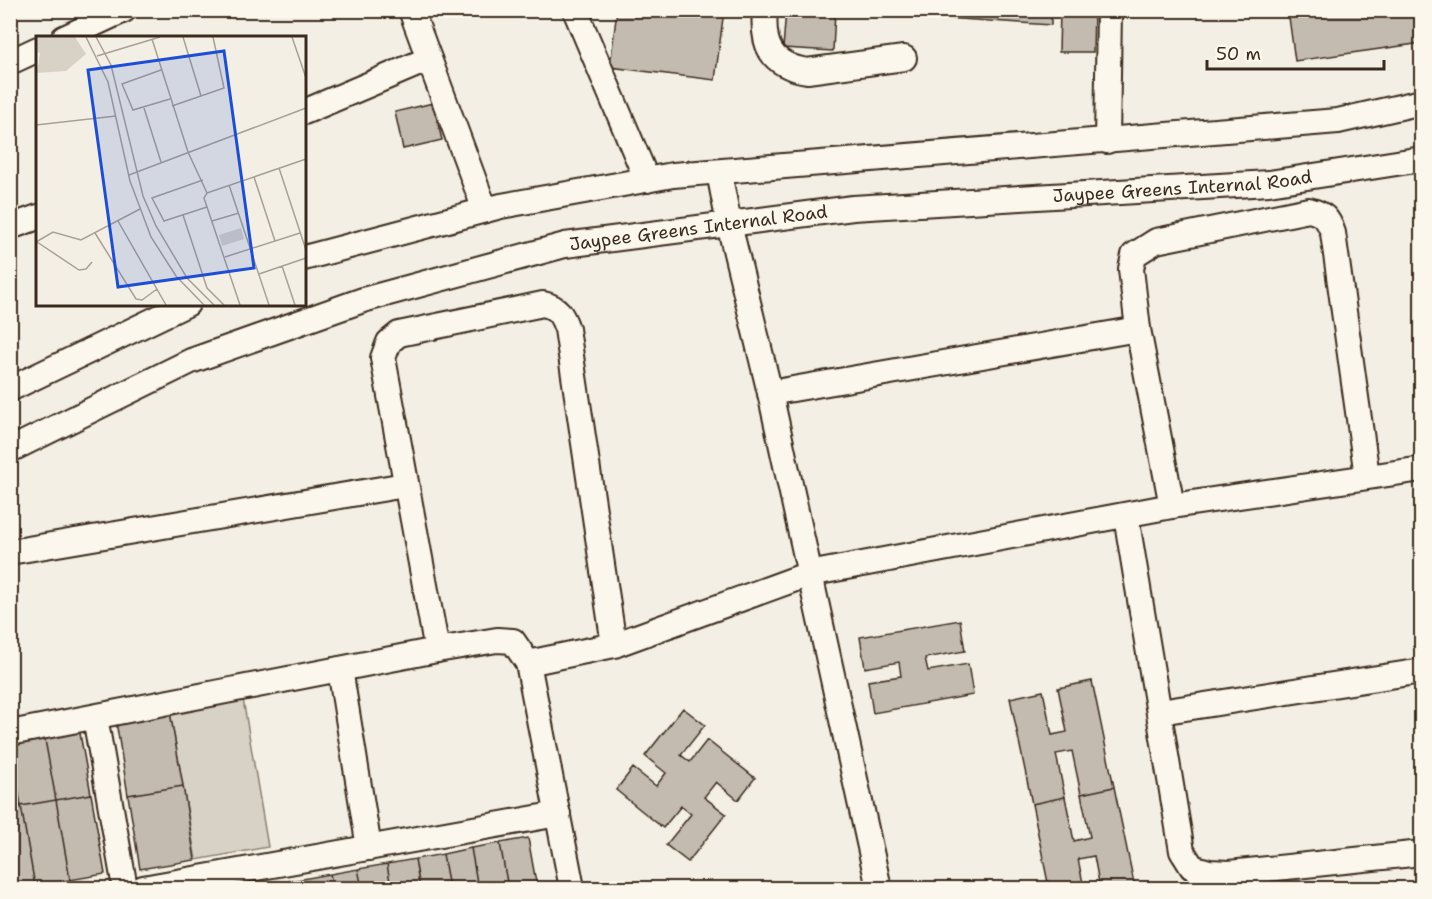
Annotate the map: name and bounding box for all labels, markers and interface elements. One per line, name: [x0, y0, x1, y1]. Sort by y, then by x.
scale bar: [1207, 33, 1384, 71]
inset map: [36, 36, 306, 306]
text: 50 m: [1216, 42, 1261, 66]
street label: Jaypee Greens Internal Road: [1052, 164, 1314, 208]
street label: Jaypee Greens Internal Road: [568, 199, 829, 256]

